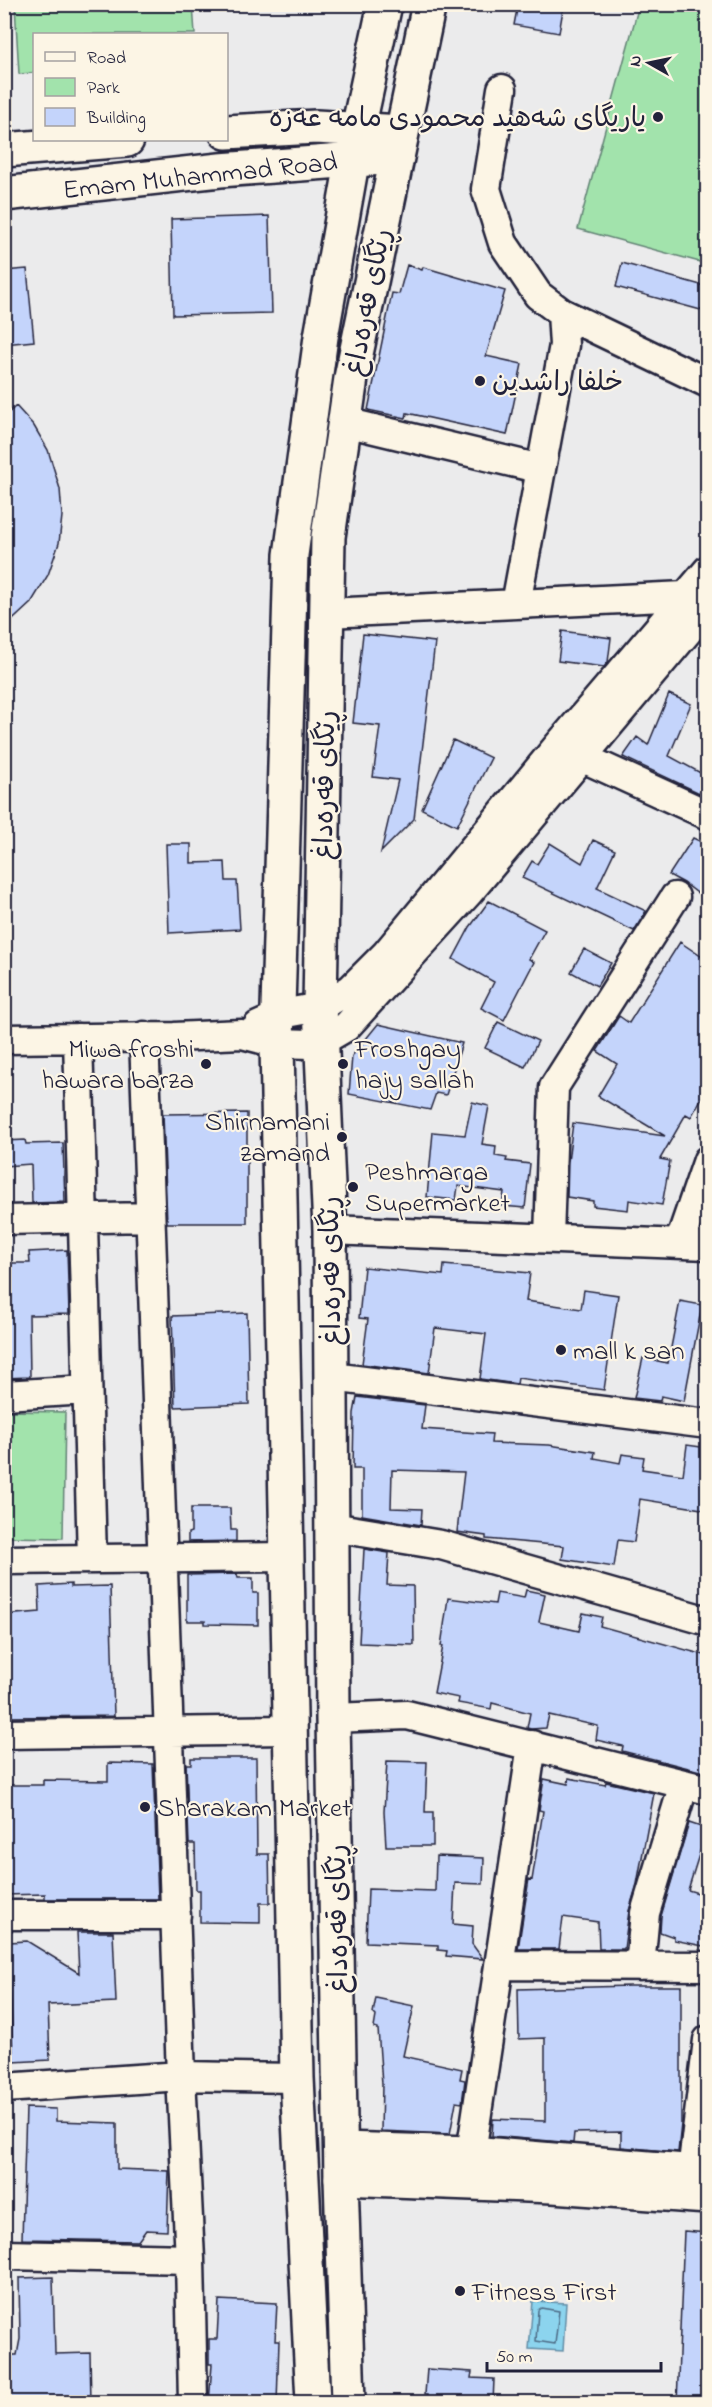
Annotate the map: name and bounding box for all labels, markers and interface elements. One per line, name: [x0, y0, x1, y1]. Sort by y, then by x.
legend: [33, 33, 228, 141]
north arrow: [619, 33, 679, 93]
text: Road: [87, 46, 126, 72]
text: N: [623, 54, 649, 68]
text: Park: [87, 76, 120, 102]
place label: یاریگاى شه‌هید محمودى مامه‌ عه‌زه: [269, 100, 646, 139]
text: Building: [86, 106, 146, 133]
marker: یاریگاى شه‌هید محمودى مامه‌ عه‌زه: [651, 110, 665, 124]
street label: Emam Muhammad Road: [61, 144, 339, 211]
street label: ڕێگای قەرەداغ: [336, 225, 403, 380]
place label: خلفا راشدين: [492, 364, 623, 403]
marker: خلفا راشدين: [473, 374, 487, 388]
street label: ڕێگای قەرەداغ: [306, 710, 347, 860]
place label: Miwa froshi hawara barza: [42, 1031, 194, 1101]
place label: Froshgay hajy sallah: [354, 1031, 474, 1101]
marker: Miwa froshi hawara barza: [199, 1057, 213, 1071]
marker: Froshgay hajy sallah: [336, 1057, 350, 1071]
place label: Shirnamani zamand: [205, 1104, 330, 1174]
marker: Shirnamani zamand: [335, 1130, 349, 1144]
place label: Peshmarga Supermarket: [365, 1154, 510, 1224]
marker: Peshmarga Supermarket: [346, 1180, 360, 1194]
street label: ڕێگای قەرەداغ: [312, 1196, 353, 1346]
place label: mall k san: [573, 1333, 685, 1372]
marker: mall k san: [554, 1343, 568, 1357]
place label: Sharakam Market: [157, 1790, 351, 1829]
marker: Sharakam Market: [138, 1800, 152, 1814]
street label: ڕێگای قەرەداغ: [319, 1844, 360, 1994]
place label: Fitness First: [471, 2274, 617, 2313]
marker: Fitness First: [453, 2284, 467, 2298]
scale bar: [487, 2335, 661, 2373]
text: 50 m: [496, 2345, 533, 2371]

